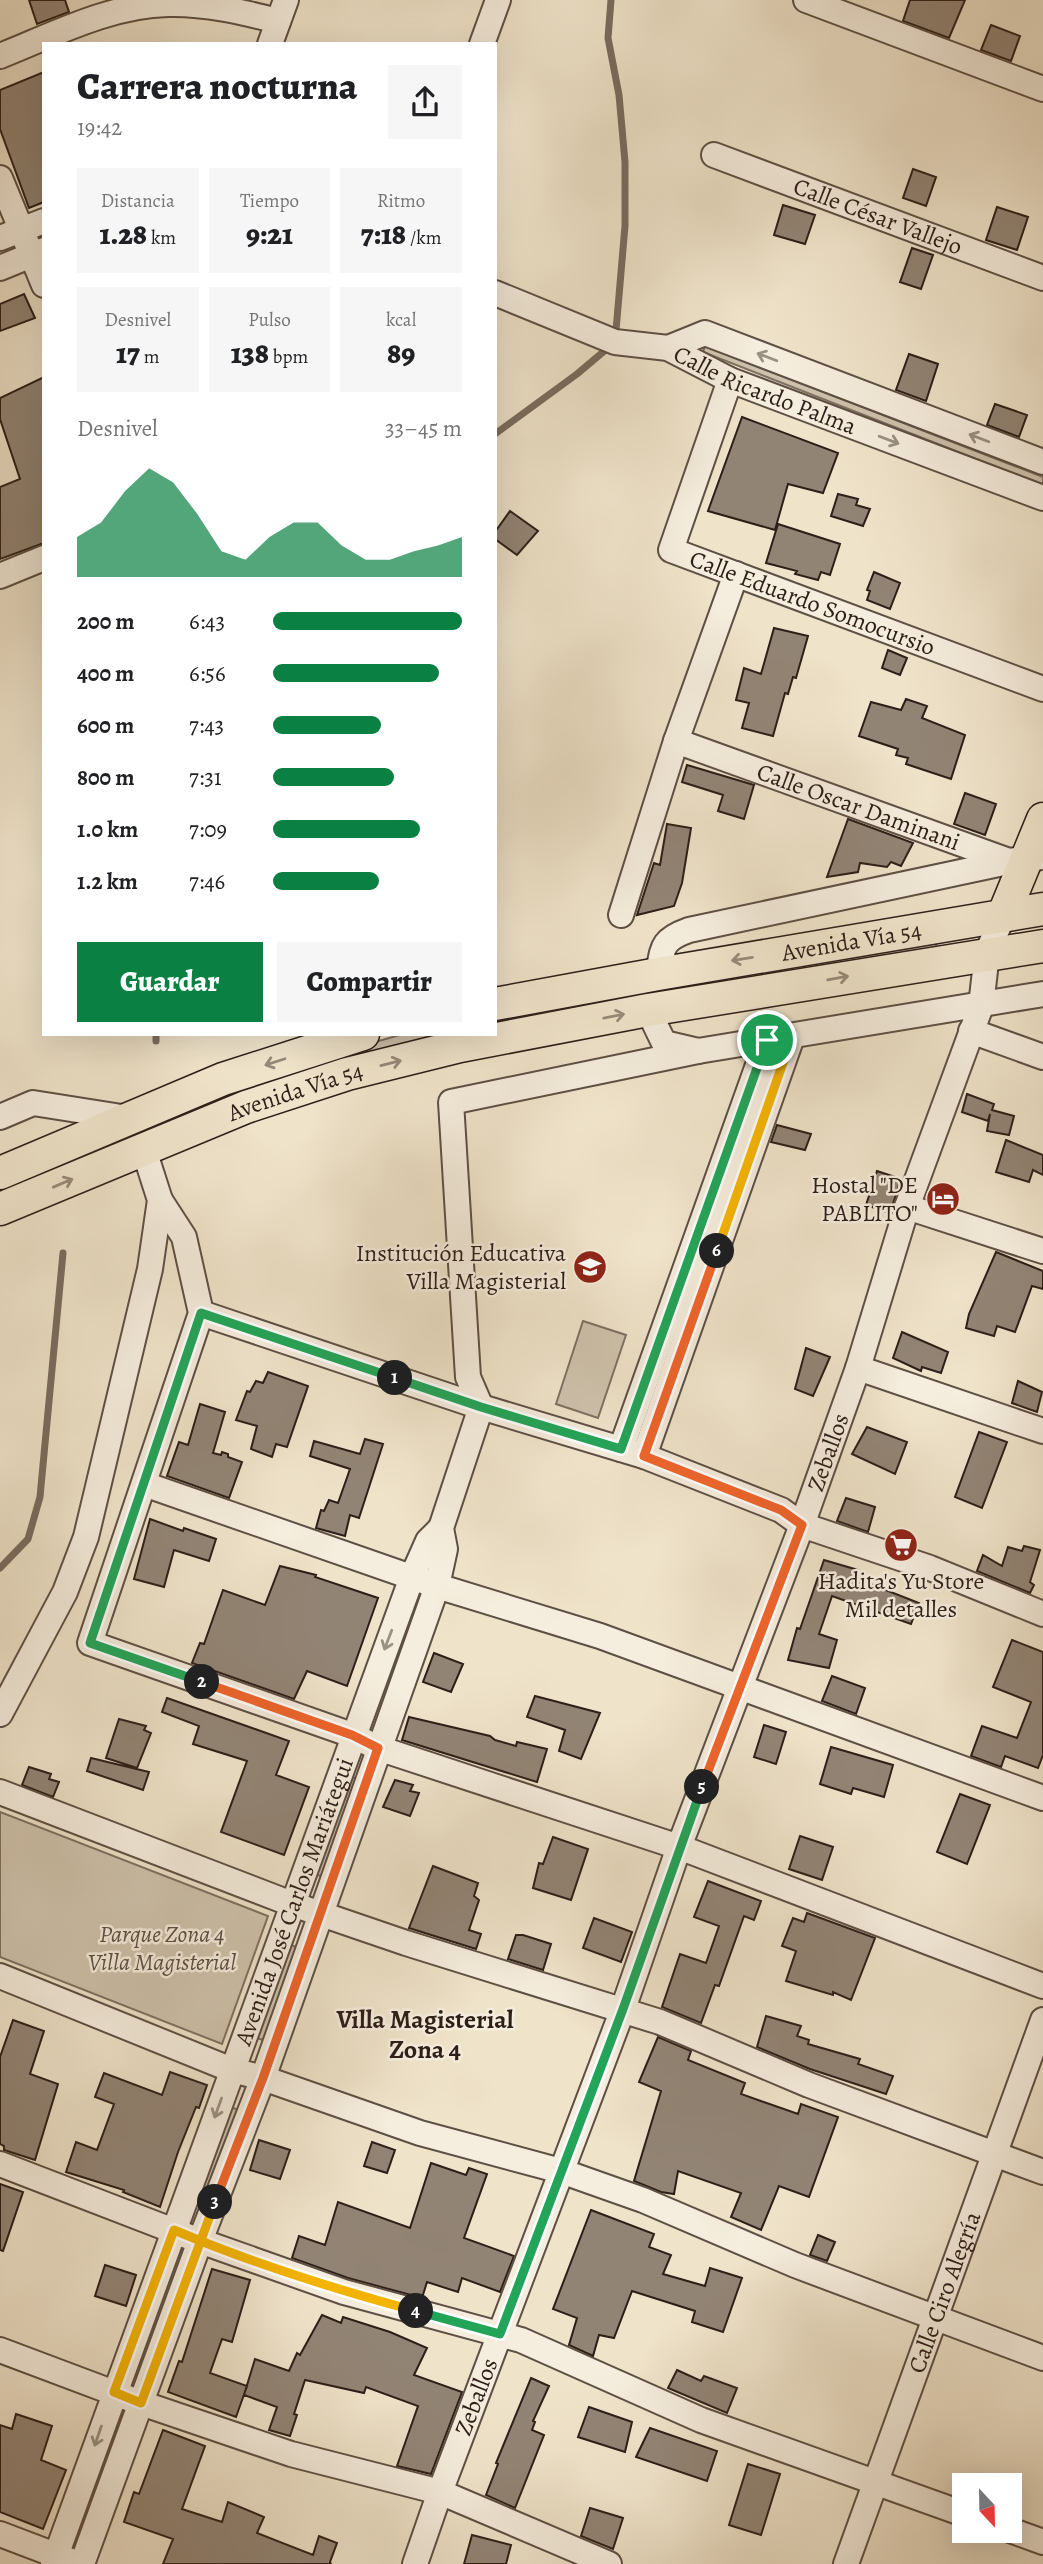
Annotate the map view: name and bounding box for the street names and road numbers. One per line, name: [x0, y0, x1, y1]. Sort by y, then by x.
street label: Calle César Vallejo: [789, 170, 967, 262]
street label: Calle Ricardo Palma: [668, 338, 862, 443]
street label: Calle Eduardo Somocursio: [685, 542, 940, 663]
street label: Calle Oscar Daminani: [752, 755, 965, 858]
street label: Avenida Vía 54: [778, 914, 924, 969]
street label: Avenida Vía 54: [222, 1055, 366, 1129]
street label: Zeballos: [799, 1409, 857, 1496]
street label: Avenida José Carlos Mariátegui: [227, 1753, 361, 2051]
street label: Calle Ciro Alegría: [900, 2206, 989, 2377]
street label: Zeballos: [447, 2353, 505, 2440]

